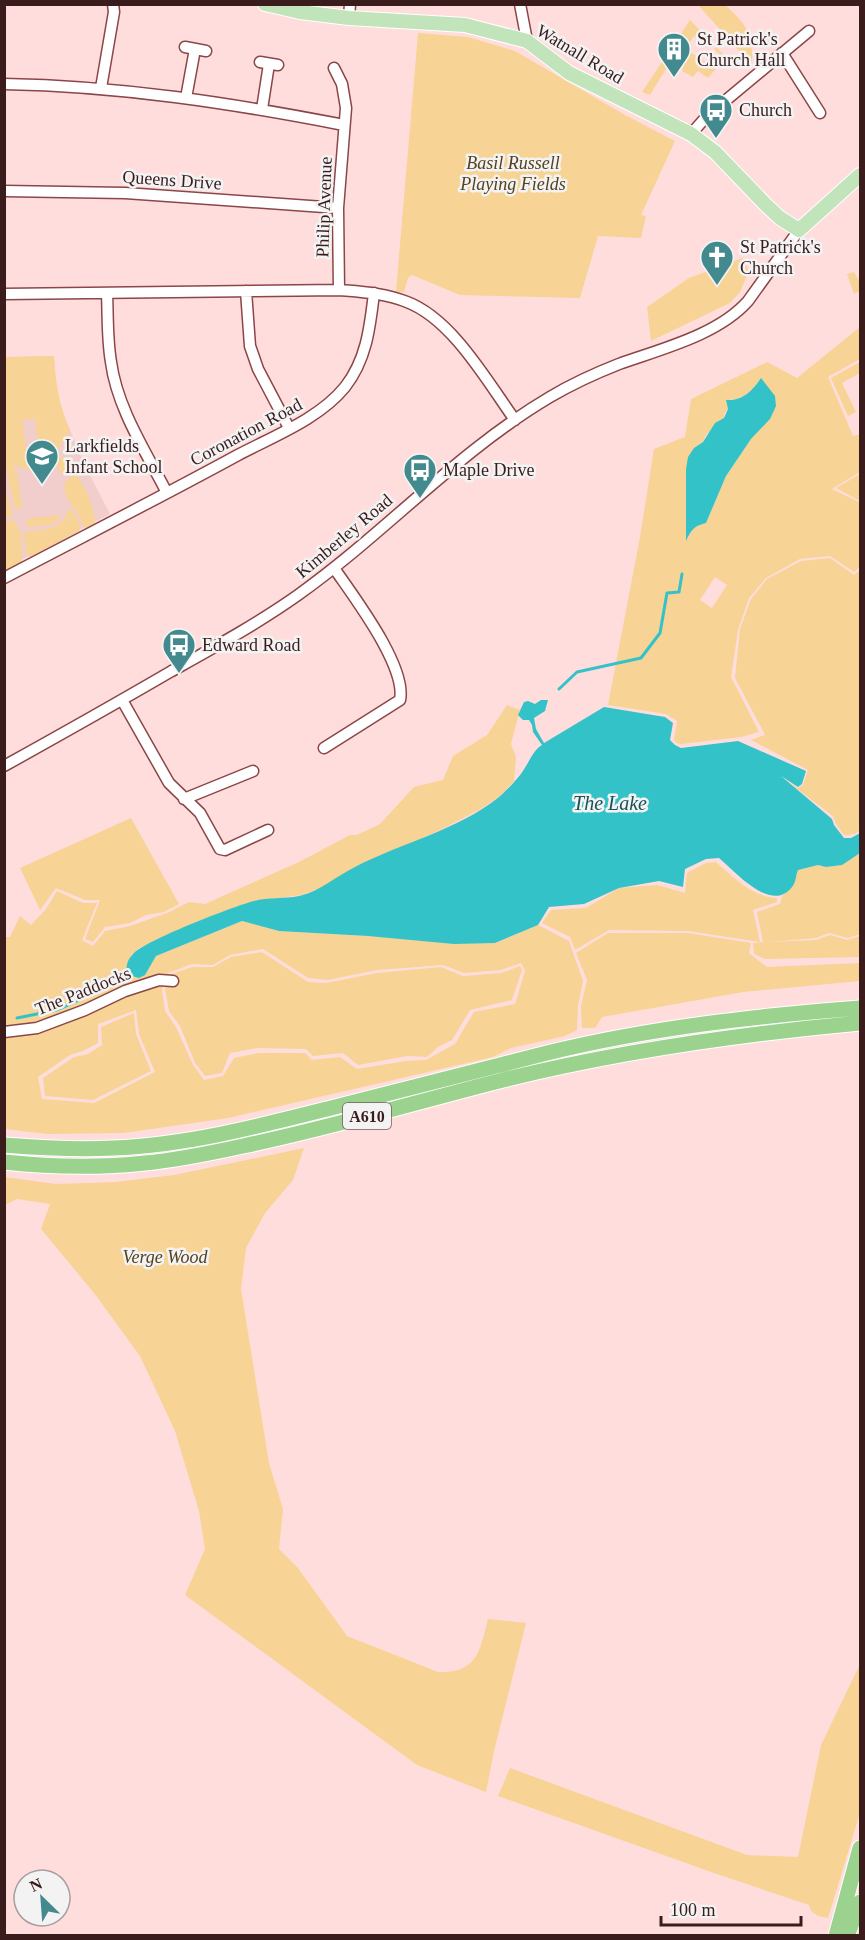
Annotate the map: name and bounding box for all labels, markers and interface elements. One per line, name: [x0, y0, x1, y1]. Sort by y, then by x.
street label: Watnall Road: [533, 20, 627, 88]
place label: St Patrick's Church Hall: [697, 29, 785, 70]
building icon: St Patrick's Church Hall: [656, 31, 692, 78]
bus stop icon: Church: [698, 92, 734, 139]
place label: Church: [739, 100, 792, 120]
park label: Basil Russell Playing Fields: [459, 153, 566, 194]
street label: Philip Avenue: [312, 156, 336, 258]
street label: Queens Drive: [122, 167, 222, 193]
place label: St Patrick's Church: [740, 237, 821, 278]
church icon: St Patrick's Church: [699, 239, 735, 286]
street label: Coronation Road: [187, 394, 305, 470]
place label: Larkfields Infant School: [65, 436, 162, 477]
school or university icon: Larkfields Infant School: [24, 438, 60, 485]
bus stop icon: Maple Drive: [402, 452, 438, 499]
place label: Maple Drive: [443, 460, 534, 480]
street label: Kimberley Road: [292, 490, 396, 582]
bus stop icon: Edward Road: [161, 627, 197, 674]
place label: Edward Road: [202, 635, 300, 655]
water label: The Lake: [573, 792, 647, 814]
street label: The Paddocks: [32, 963, 134, 1019]
road number: A610: [343, 1103, 391, 1129]
park label: Verge Wood: [122, 1247, 209, 1267]
north arrow: [12, 1868, 72, 1928]
text: N: [27, 1875, 45, 1895]
scale bar: [661, 1889, 800, 1927]
text: 100 m: [670, 1900, 716, 1920]

